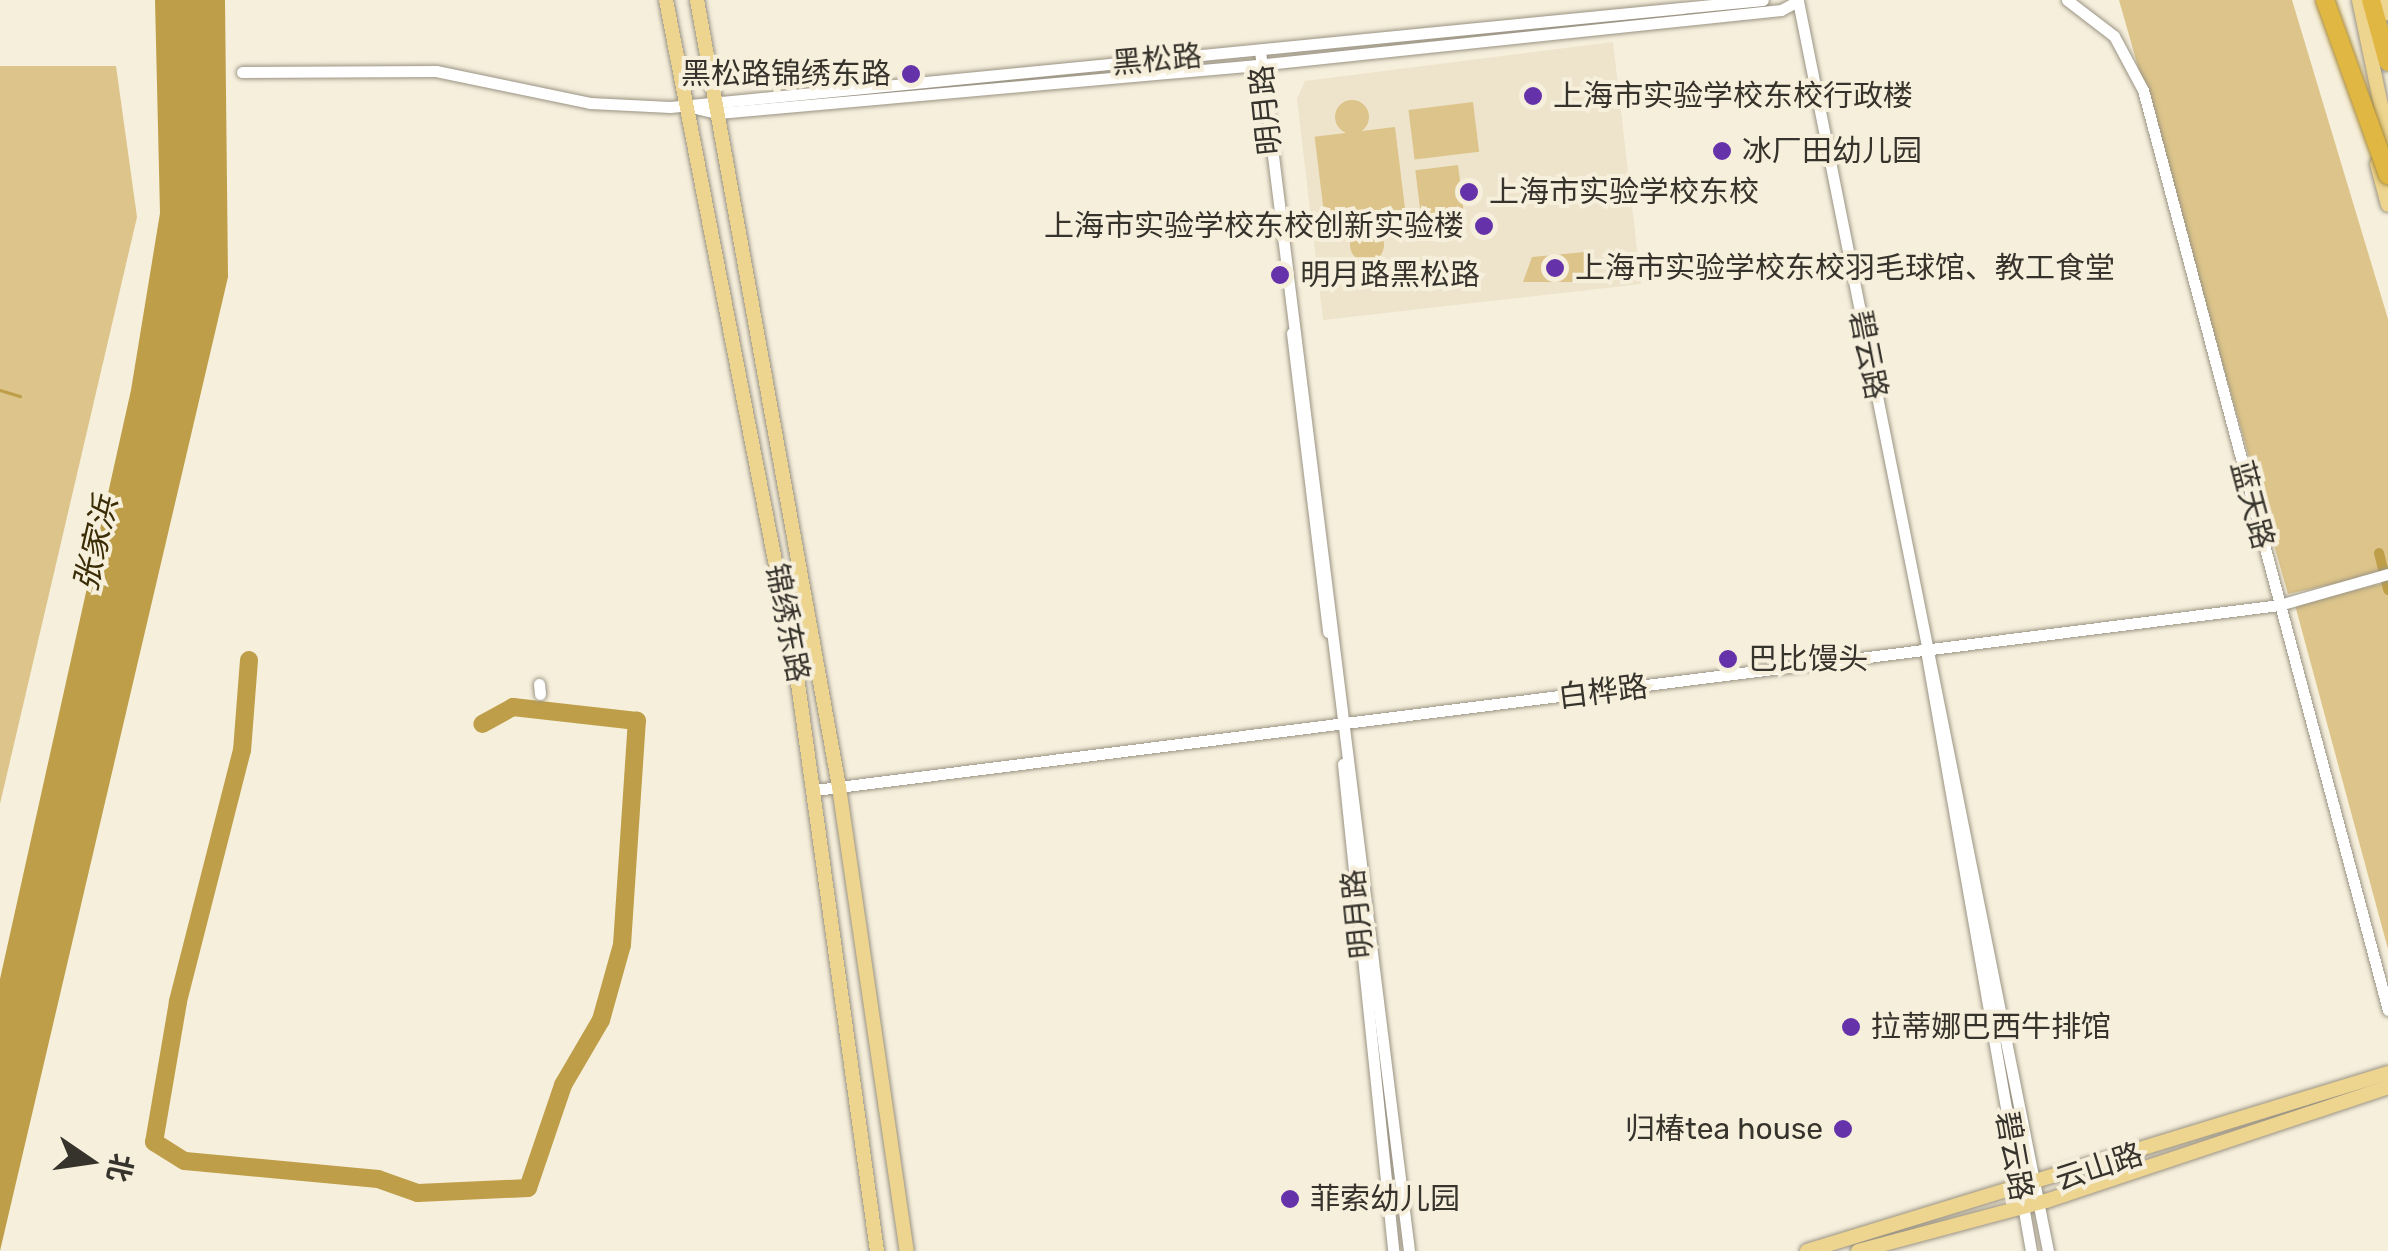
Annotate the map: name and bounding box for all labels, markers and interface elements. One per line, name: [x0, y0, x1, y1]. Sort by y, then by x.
street label: 黑松路: [1111, 38, 1203, 82]
place label: 黑松路锦绣东路: [681, 56, 891, 92]
marker: 黑松路锦绣东路: [900, 63, 922, 85]
street label: 明月路: [1243, 63, 1289, 157]
place label: 上海市实验学校东校行政楼: [1553, 78, 1913, 114]
marker: 上海市实验学校东校行政楼: [1522, 85, 1544, 107]
place label: 冰厂田幼儿园: [1742, 133, 1922, 169]
marker: 冰厂田幼儿园: [1711, 140, 1733, 162]
place label: 上海市实验学校东校: [1489, 174, 1759, 210]
marker: 上海市实验学校东校: [1458, 181, 1480, 203]
place label: 上海市实验学校东校创新实验楼: [1044, 208, 1464, 244]
marker: 上海市实验学校东校创新实验楼: [1473, 215, 1495, 237]
place label: 上海市实验学校东校羽毛球馆、教工食堂: [1575, 250, 2115, 286]
place label: 明月路黑松路: [1300, 257, 1480, 293]
marker: 上海市实验学校东校羽毛球馆、教工食堂: [1544, 257, 1566, 279]
marker: 明月路黑松路: [1269, 264, 1291, 286]
street label: 碧云路: [1842, 307, 1894, 403]
street label: 蓝天路: [2223, 457, 2281, 553]
water label: 张家浜: [66, 493, 126, 595]
street label: 锦绣东路: [758, 561, 816, 685]
place label: 巴比馒头: [1748, 641, 1868, 677]
marker: 巴比馒头: [1717, 648, 1739, 670]
street label: 白桦路: [1556, 669, 1650, 715]
street label: 明月路: [1335, 867, 1381, 961]
place label: 拉蒂娜巴西牛排馆: [1871, 1009, 2111, 1045]
marker: 拉蒂娜巴西牛排馆: [1840, 1016, 1862, 1038]
street label: 碧云路: [1988, 1109, 2040, 1203]
north arrow: [40, 1111, 140, 1211]
place label: 归椿tea house: [1625, 1111, 1823, 1147]
marker: 归椿tea house: [1832, 1118, 1854, 1140]
street label: 云山路: [2051, 1136, 2147, 1198]
text: 北: [100, 1150, 139, 1185]
place label: 菲索幼儿园: [1310, 1181, 1460, 1217]
marker: 菲索幼儿园: [1279, 1188, 1301, 1210]

